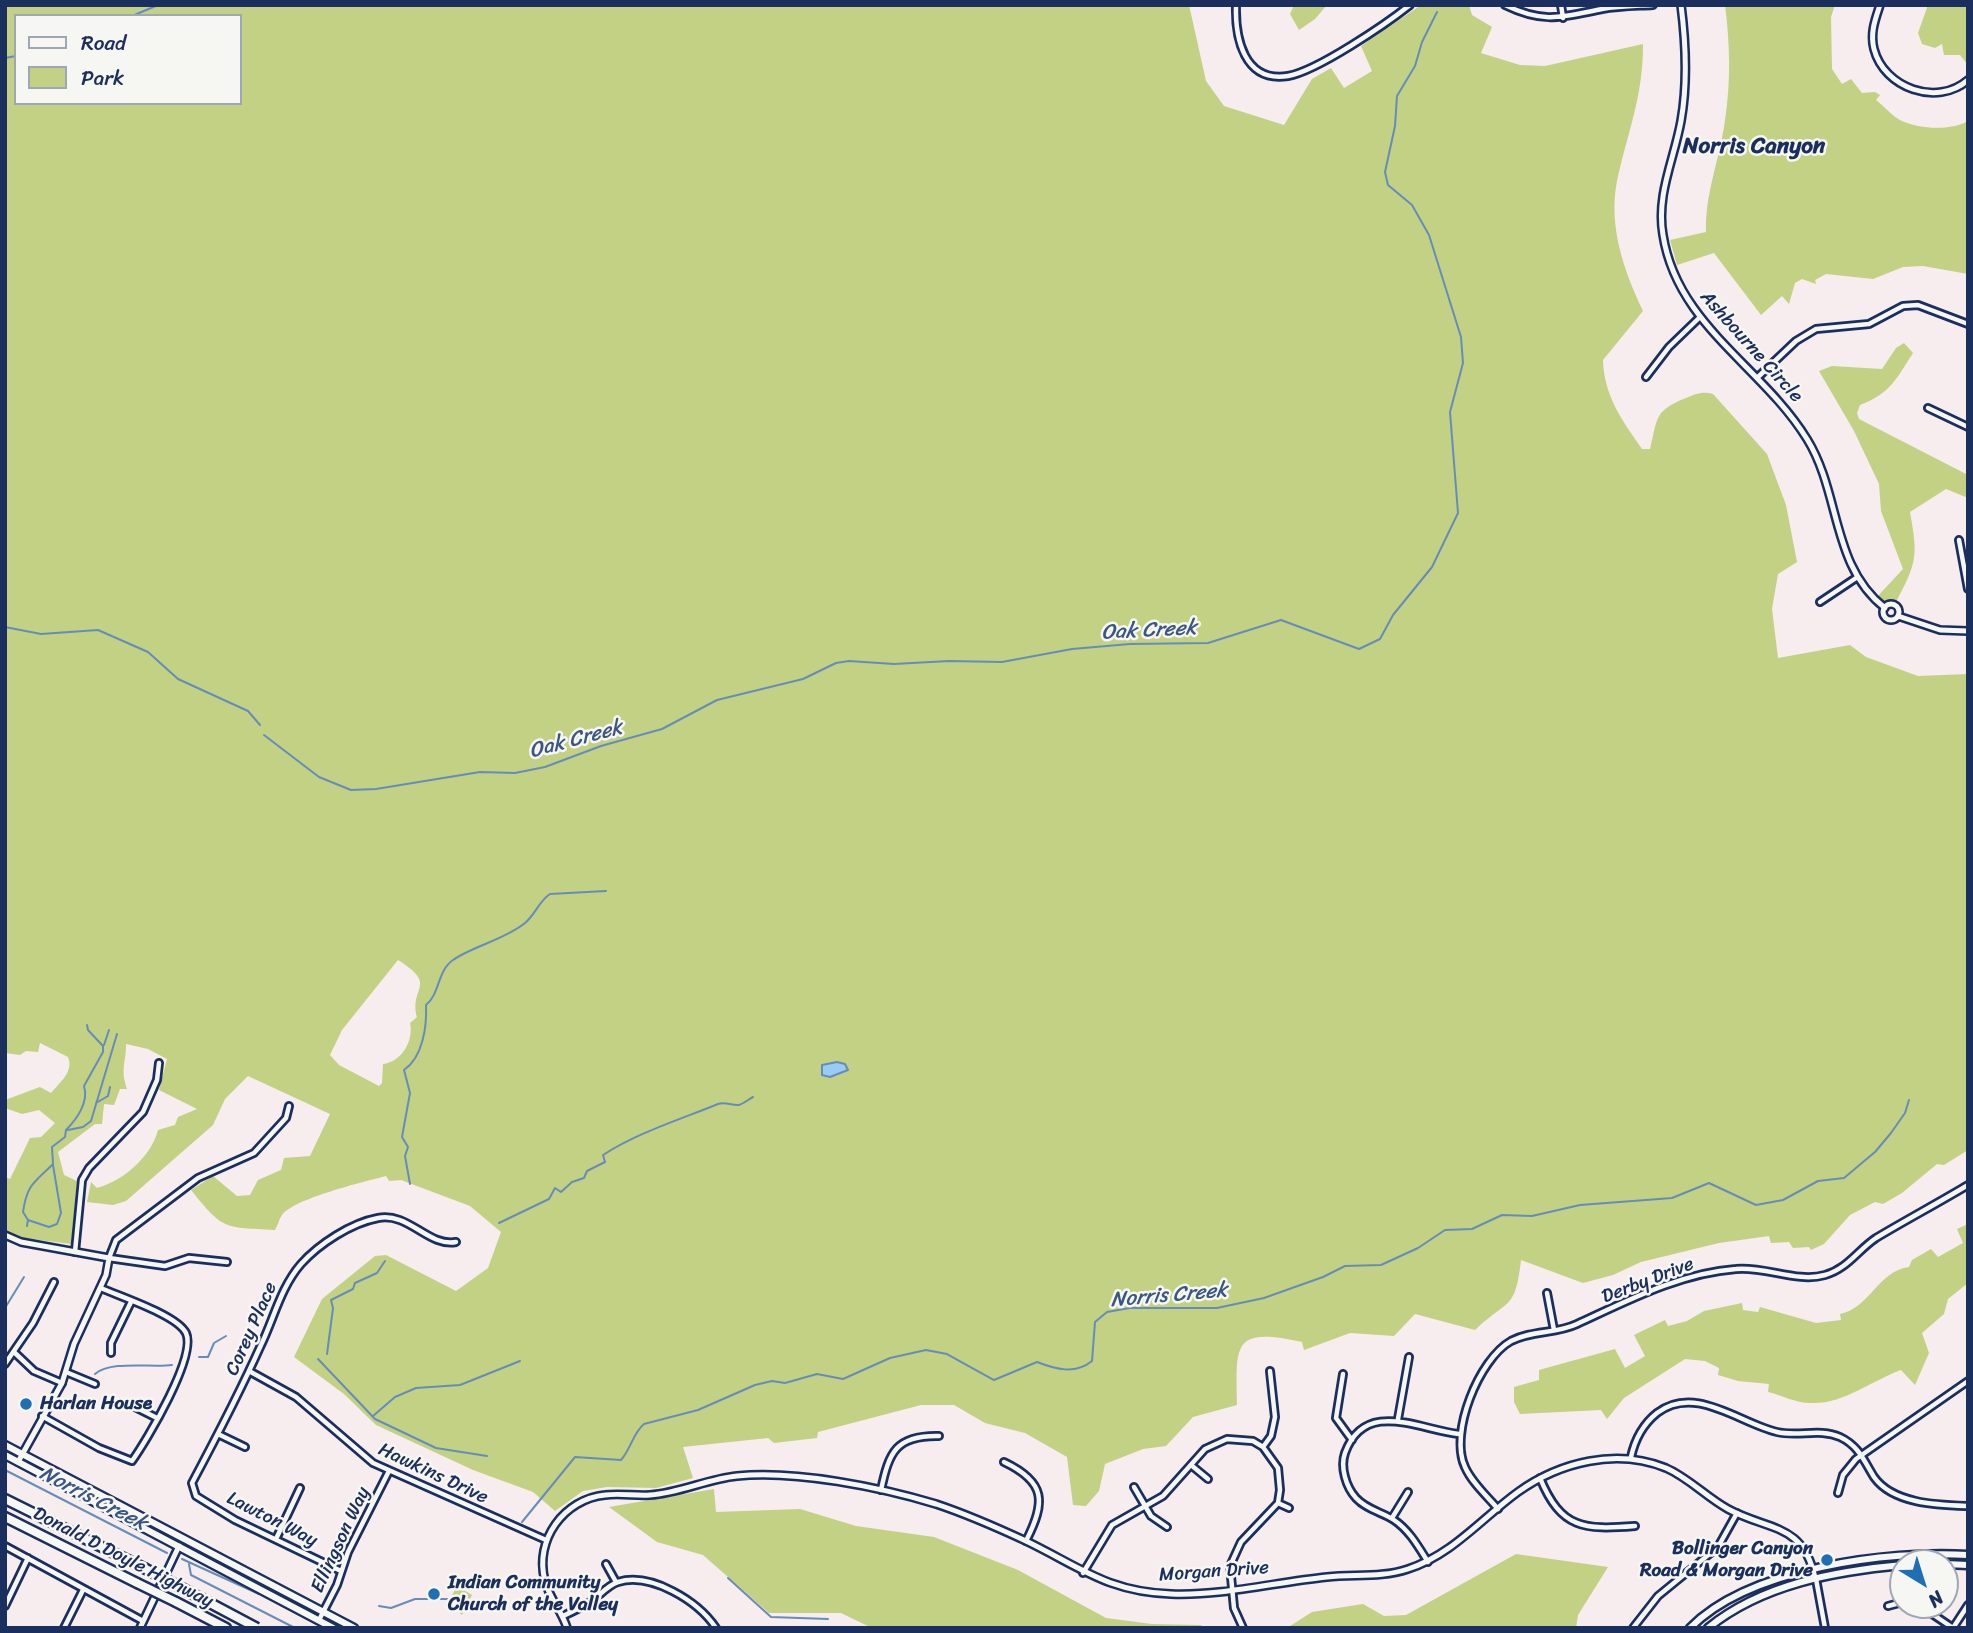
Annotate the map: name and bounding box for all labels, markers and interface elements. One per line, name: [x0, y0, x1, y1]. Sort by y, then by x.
legend: [14, 14, 242, 105]
text: Road: [81, 24, 126, 62]
text: Park: [81, 59, 124, 97]
district label: Norris Canyon: [1683, 133, 1825, 161]
street label: Ashbourne Circle: [1695, 286, 1807, 408]
water label: Oak Creek: [1101, 616, 1197, 646]
water label: Oak Creek: [527, 716, 625, 764]
street label: Derby Drive: [1599, 1253, 1697, 1309]
water label: Norris Creek: [1110, 1278, 1228, 1314]
street label: Corey Place: [221, 1279, 283, 1379]
place label: Harlan House: [40, 1393, 152, 1415]
marker: Harlan House: [18, 1396, 34, 1412]
street label: Hawkins Drive: [375, 1439, 491, 1509]
water label: Norris Creek: [35, 1461, 151, 1537]
street label: Ellingson Way: [307, 1483, 375, 1597]
street label: Lawton Way: [223, 1487, 321, 1553]
street label: Donald D Doyle Highway: [29, 1503, 217, 1613]
place label: Bollinger Canyon Road & Morgan Drive: [1640, 1538, 1813, 1582]
north arrow: [1889, 1549, 1959, 1619]
marker: Bollinger Canyon Road & Morgan Drive: [1819, 1552, 1835, 1568]
street label: Morgan Drive: [1158, 1557, 1270, 1587]
place label: Indian Community Church of the Valley: [448, 1572, 618, 1616]
text: N: [1921, 1582, 1951, 1616]
marker: Indian Community Church of the Valley: [426, 1586, 442, 1602]

